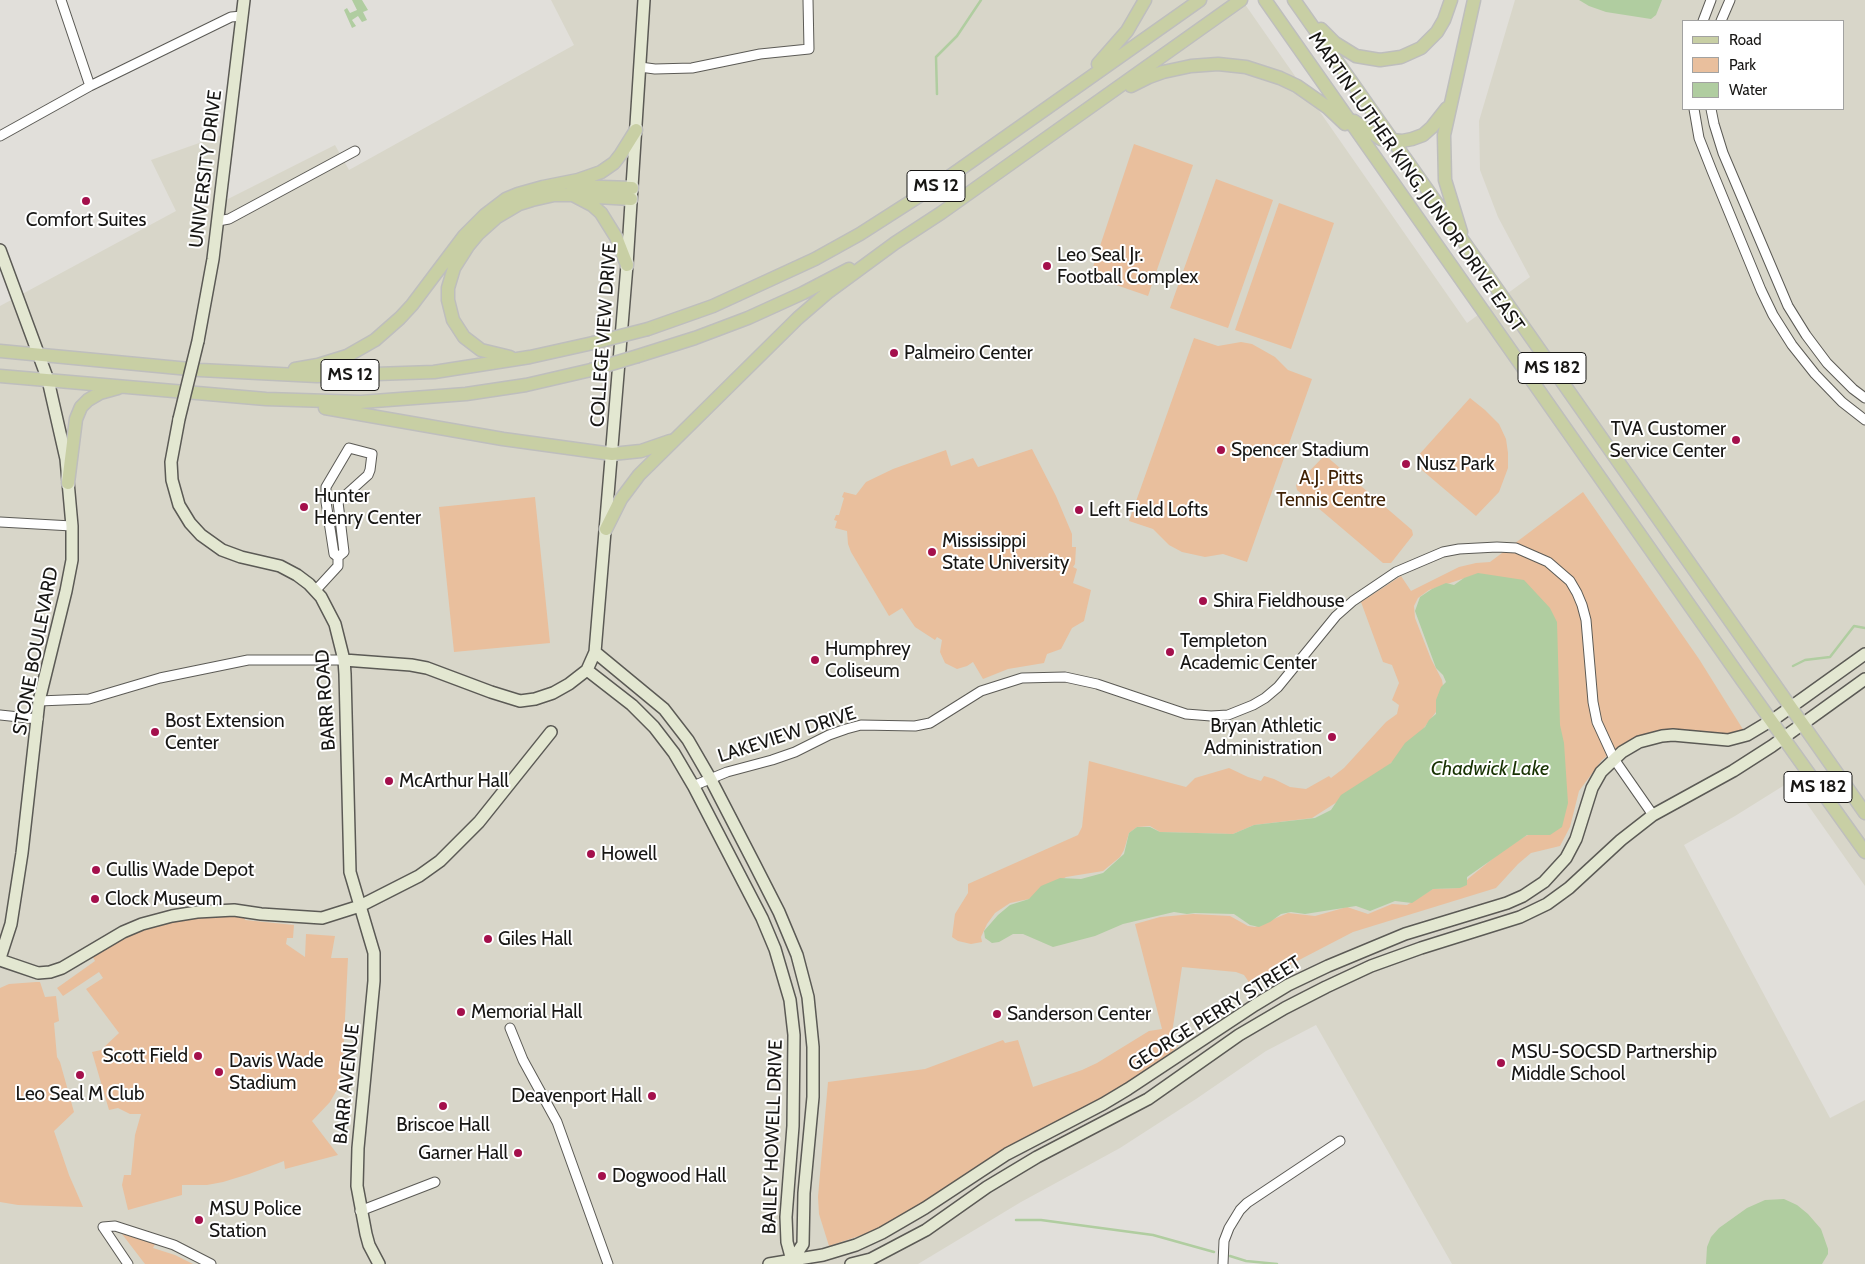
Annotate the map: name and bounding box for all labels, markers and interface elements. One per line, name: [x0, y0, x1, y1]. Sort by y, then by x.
legend: [1682, 20, 1845, 110]
street label: MARTIN LUTHER KING, JUNIOR DRIVE EAST: [1303, 28, 1529, 336]
text: Road: [1729, 31, 1762, 49]
text: Park: [1729, 56, 1756, 74]
text: Water: [1729, 81, 1767, 99]
street label: UNIVERSITY DRIVE: [185, 89, 227, 249]
road number: MS 12: [907, 170, 965, 202]
marker: Comfort Suites: [80, 195, 92, 207]
place label: Comfort Suites: [26, 209, 146, 231]
street label: COLLEGE VIEW DRIVE: [586, 242, 622, 428]
place label: Leo Seal Jr. Football Complex: [1057, 244, 1198, 288]
marker: Leo Seal Jr. Football Complex: [1041, 260, 1053, 272]
place label: Palmeiro Center: [904, 342, 1033, 364]
marker: Palmeiro Center: [888, 347, 900, 359]
road number: MS 182: [1518, 352, 1586, 383]
road number: MS 12: [321, 360, 379, 390]
place label: TVA Customer Service Center: [1610, 418, 1726, 462]
marker: TVA Customer Service Center: [1730, 434, 1742, 446]
place label: Spencer Stadium: [1231, 439, 1369, 461]
marker: Spencer Stadium: [1215, 444, 1227, 456]
place label: Nusz Park: [1416, 453, 1494, 475]
marker: Nusz Park: [1400, 458, 1412, 470]
park label: A.J. Pitts Tennis Centre: [1276, 467, 1386, 511]
place label: Hunter Henry Center: [314, 485, 421, 529]
place label: Left Field Lofts: [1089, 499, 1208, 521]
marker: Hunter Henry Center: [298, 501, 310, 513]
marker: Left Field Lofts: [1073, 504, 1085, 516]
place label: Mississippi State University: [942, 530, 1069, 574]
marker: Mississippi State University: [926, 546, 938, 558]
street label: STONE BOULEVARD: [8, 565, 64, 737]
place label: Shira Fieldhouse: [1213, 590, 1344, 612]
marker: Shira Fieldhouse: [1197, 595, 1209, 607]
place label: Templeton Academic Center: [1180, 630, 1317, 674]
place label: Humphrey Coliseum: [825, 638, 911, 682]
marker: Templeton Academic Center: [1164, 646, 1176, 658]
street label: BARR ROAD: [311, 649, 341, 751]
marker: Humphrey Coliseum: [809, 654, 821, 666]
street label: LAKEVIEW DRIVE: [715, 702, 859, 768]
place label: Bost Extension Center: [165, 710, 285, 754]
place label: Bryan Athletic Administration: [1204, 715, 1322, 759]
marker: Bost Extension Center: [149, 726, 161, 738]
marker: Bryan Athletic Administration: [1326, 731, 1338, 743]
water label: Chadwick Lake: [1431, 757, 1549, 781]
place label: McArthur Hall: [399, 770, 509, 792]
road number: MS 182: [1784, 772, 1852, 802]
marker: McArthur Hall: [383, 775, 395, 787]
place label: Howell: [601, 843, 657, 865]
marker: Howell: [585, 848, 597, 860]
place label: Cullis Wade Depot: [106, 859, 254, 881]
marker: Cullis Wade Depot: [90, 864, 102, 876]
place label: Clock Museum: [105, 888, 222, 910]
marker: Clock Museum: [89, 893, 101, 905]
place label: Giles Hall: [498, 928, 572, 950]
marker: Giles Hall: [482, 933, 494, 945]
street label: GEORGE PERRY STREET: [1124, 951, 1306, 1077]
place label: Memorial Hall: [471, 1001, 582, 1023]
place label: Sanderson Center: [1007, 1003, 1151, 1025]
marker: Memorial Hall: [455, 1006, 467, 1018]
marker: Sanderson Center: [991, 1008, 1003, 1020]
street label: BARR AVENUE: [329, 1023, 365, 1145]
street label: BAILEY HOWELL DRIVE: [758, 1039, 788, 1235]
place label: MSU-SOCSD Partnership Middle School: [1511, 1041, 1717, 1085]
place label: Scott Field: [103, 1045, 188, 1067]
marker: Scott Field: [192, 1050, 204, 1062]
place label: Davis Wade Stadium: [229, 1050, 324, 1094]
marker: MSU-SOCSD Partnership Middle School: [1495, 1057, 1507, 1069]
marker: Davis Wade Stadium: [213, 1066, 225, 1078]
marker: Leo Seal M Club: [74, 1069, 86, 1081]
place label: Leo Seal M Club: [16, 1083, 144, 1105]
place label: Deavenport Hall: [511, 1085, 642, 1107]
marker: Deavenport Hall: [646, 1090, 658, 1102]
marker: Briscoe Hall: [437, 1100, 449, 1112]
place label: Briscoe Hall: [396, 1114, 490, 1136]
place label: Garner Hall: [418, 1142, 508, 1164]
marker: Garner Hall: [512, 1147, 524, 1159]
place label: Dogwood Hall: [612, 1165, 726, 1187]
marker: Dogwood Hall: [596, 1170, 608, 1182]
place label: MSU Police Station: [209, 1198, 301, 1242]
marker: MSU Police Station: [193, 1214, 205, 1226]

